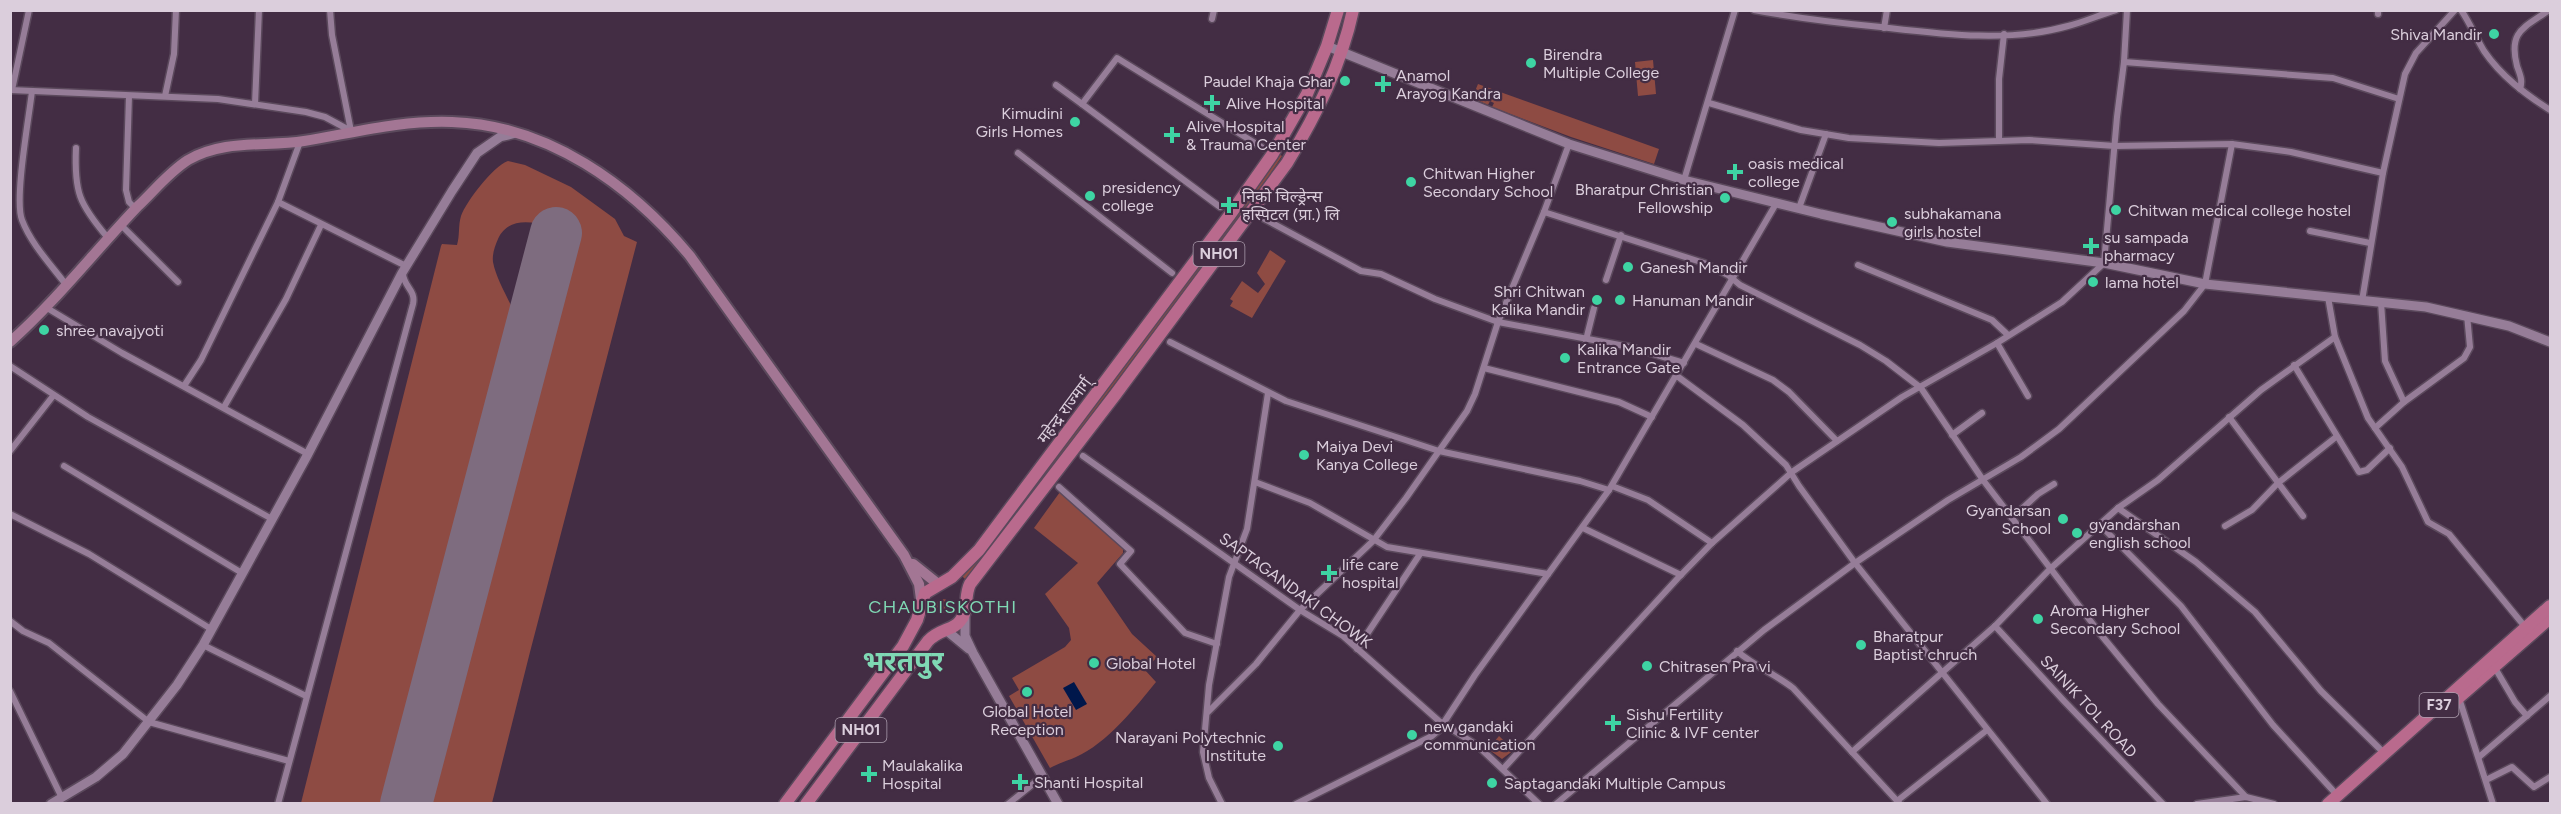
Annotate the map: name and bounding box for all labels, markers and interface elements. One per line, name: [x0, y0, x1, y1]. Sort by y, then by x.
place label: Shiva Mandir: [2390, 25, 2483, 44]
marker: Shiva Mandir: [2487, 27, 2501, 41]
place label: Birendra Multiple College: [1543, 45, 1659, 82]
marker: Birendra Multiple College: [1524, 56, 1538, 70]
place label: Anamol Arayog Kandra: [1396, 66, 1501, 103]
place label: Paudel Khaja Ghar: [1203, 72, 1334, 91]
marker: Paudel Khaja Ghar: [1338, 74, 1352, 88]
marker: Anamol Arayog Kandra: [1374, 75, 1392, 93]
marker: Alive Hospital: [1203, 94, 1221, 112]
place label: Alive Hospital: [1226, 94, 1325, 113]
place label: Kimudini Girls Homes: [976, 104, 1063, 141]
marker: Kimudini Girls Homes: [1068, 115, 1082, 129]
place label: Alive Hospital & Trauma Center: [1186, 117, 1307, 154]
marker: Alive Hospital & Trauma Center: [1163, 126, 1181, 144]
place label: oasis medical college: [1748, 154, 1844, 191]
marker: oasis medical college: [1726, 163, 1744, 181]
place label: Chitwan Higher Secondary School: [1423, 164, 1553, 201]
marker: Chitwan Higher Secondary School: [1404, 175, 1418, 189]
place label: presidency college: [1102, 178, 1181, 215]
place label: Bharatpur Christian Fellowship: [1575, 180, 1713, 217]
place label: निको चिल्ड्रेन्स हस्पिटल (प्रा.) लि: [1242, 187, 1341, 224]
marker: presidency college: [1083, 189, 1097, 203]
marker: Bharatpur Christian Fellowship: [1718, 191, 1732, 205]
marker: निको चिल्ड्रेन्स हस्पिटल (प्रा.) लि: [1220, 196, 1238, 214]
place label: Chitwan medical college hostel: [2128, 201, 2351, 220]
marker: Chitwan medical college hostel: [2109, 203, 2123, 217]
place label: subhakamana girls hostel: [1904, 204, 2001, 241]
marker: subhakamana girls hostel: [1885, 215, 1899, 229]
place label: su sampada pharmacy: [2104, 228, 2189, 265]
marker: su sampada pharmacy: [2082, 237, 2100, 255]
road number: NH01: [1194, 242, 1244, 266]
place label: Ganesh Mandir: [1640, 258, 1748, 277]
marker: Ganesh Mandir: [1621, 260, 1635, 274]
place label: lama hotel: [2105, 273, 2179, 292]
marker: lama hotel: [2086, 275, 2100, 289]
place label: Shri Chitwan Kalika Mandir: [1491, 282, 1586, 319]
place label: Hanuman Mandir: [1632, 291, 1754, 310]
marker: Shri Chitwan Kalika Mandir: [1590, 293, 1604, 307]
marker: Hanuman Mandir: [1613, 293, 1627, 307]
place label: shree navajyoti: [56, 321, 164, 340]
marker: shree navajyoti: [37, 323, 51, 337]
place label: Kalika Mandir Entrance Gate: [1577, 340, 1681, 377]
marker: Kalika Mandir Entrance Gate: [1558, 351, 1572, 365]
street label: महेन्द्र राज्मार्ग्: [1033, 371, 1098, 448]
place label: Maiya Devi Kanya College: [1316, 437, 1418, 474]
marker: Maiya Devi Kanya College: [1297, 448, 1311, 462]
place label: Gyandarsan School: [1966, 501, 2051, 538]
marker: Gyandarsan School: [2056, 512, 2070, 526]
place label: gyandarshan english school: [2089, 515, 2191, 552]
marker: gyandarshan english school: [2070, 526, 2084, 540]
street label: SAPTAGANDAKI CHOWK: [1216, 529, 1376, 652]
place label: life care hospital: [1342, 555, 1399, 592]
marker: life care hospital: [1320, 564, 1338, 582]
district label: CHAUBISKOTHI: [868, 596, 1018, 618]
place label: Aroma Higher Secondary School: [2050, 601, 2180, 638]
marker: Aroma Higher Secondary School: [2031, 612, 2045, 626]
place label: Bharatpur Baptist chruch: [1873, 627, 1977, 664]
marker: Bharatpur Baptist chruch: [1854, 638, 1868, 652]
district label: भरतपुर: [862, 644, 944, 679]
street label: SAINIK TOL ROAD: [2036, 651, 2141, 762]
place label: Global Hotel: [1106, 654, 1196, 673]
marker: Global Hotel: [1087, 656, 1101, 670]
place label: Chitrasen Pra vi: [1659, 657, 1771, 676]
marker: Chitrasen Pra vi: [1640, 659, 1654, 673]
marker: Global Hotel Reception: [1020, 685, 1034, 699]
road number: F37: [2420, 693, 2458, 717]
place label: Global Hotel Reception: [982, 702, 1072, 739]
place label: Sishu Fertility Clinic & IVF center: [1626, 705, 1759, 742]
marker: Sishu Fertility Clinic & IVF center: [1604, 714, 1622, 732]
place label: new gandaki communication: [1424, 717, 1536, 754]
road number: NH01: [836, 718, 886, 742]
place label: Narayani Polytechnic Institute: [1115, 728, 1266, 765]
marker: new gandaki communication: [1405, 728, 1419, 742]
marker: Narayani Polytechnic Institute: [1271, 739, 1285, 753]
place label: Maulakalika Hospital: [882, 756, 963, 793]
marker: Maulakalika Hospital: [860, 765, 878, 783]
marker: Shanti Hospital: [1011, 773, 1029, 791]
place label: Shanti Hospital: [1034, 773, 1143, 792]
place label: Saptagandaki Multiple Campus: [1504, 774, 1726, 793]
marker: Saptagandaki Multiple Campus: [1485, 776, 1499, 790]

